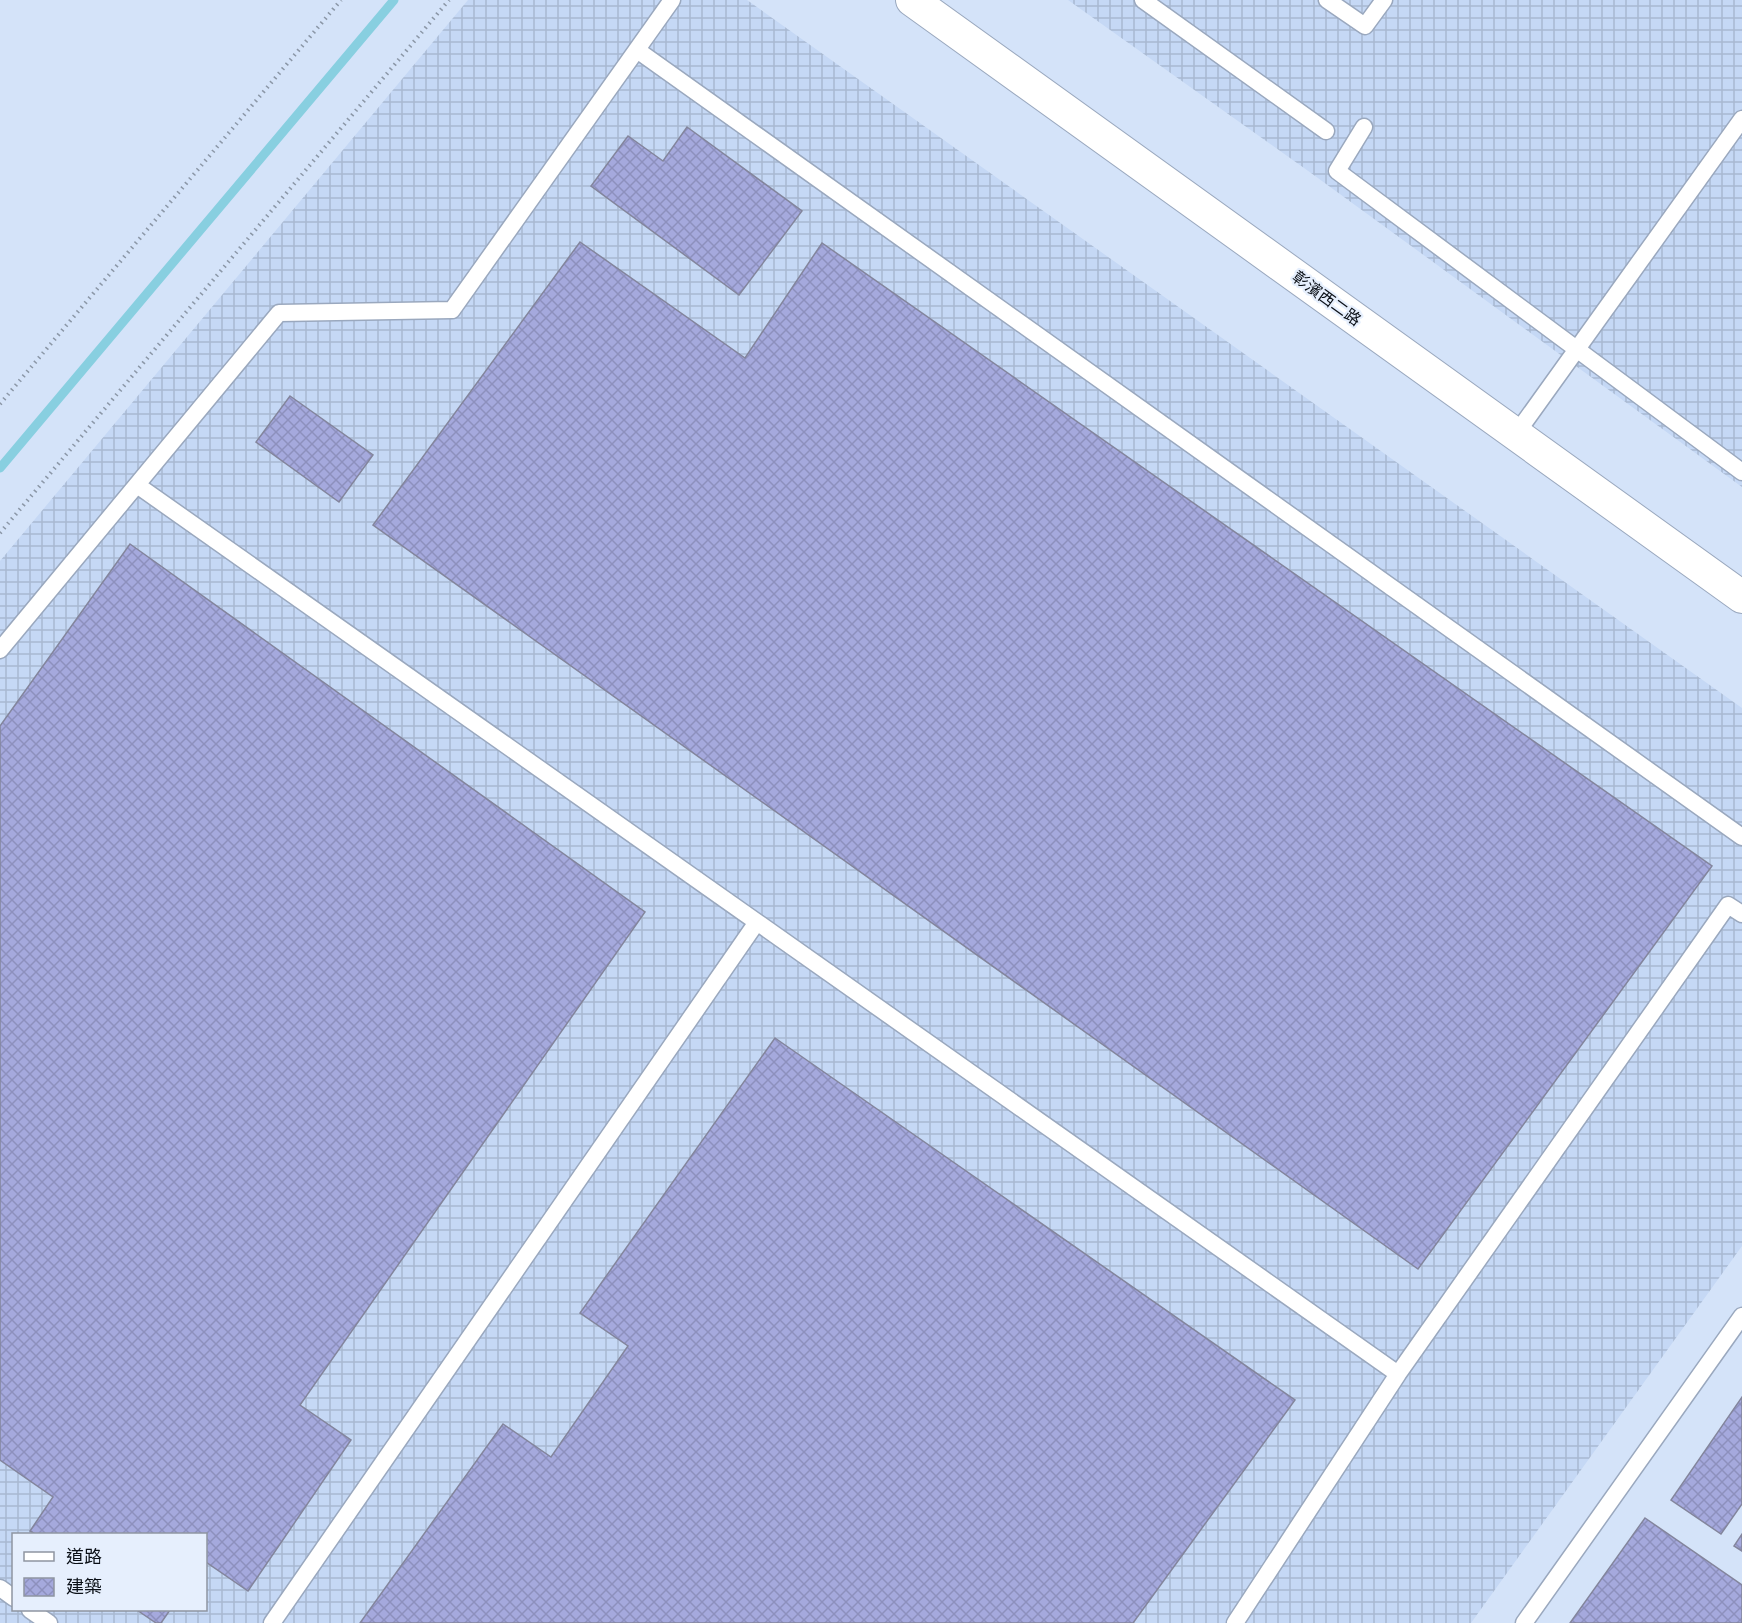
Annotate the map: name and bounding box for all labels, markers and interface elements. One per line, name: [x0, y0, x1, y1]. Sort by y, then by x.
street label: 彰濱西二路: [1289, 266, 1365, 329]
legend: [12, 1533, 207, 1611]
text: 道路: [66, 1545, 102, 1567]
text: 建築: [66, 1575, 102, 1597]

